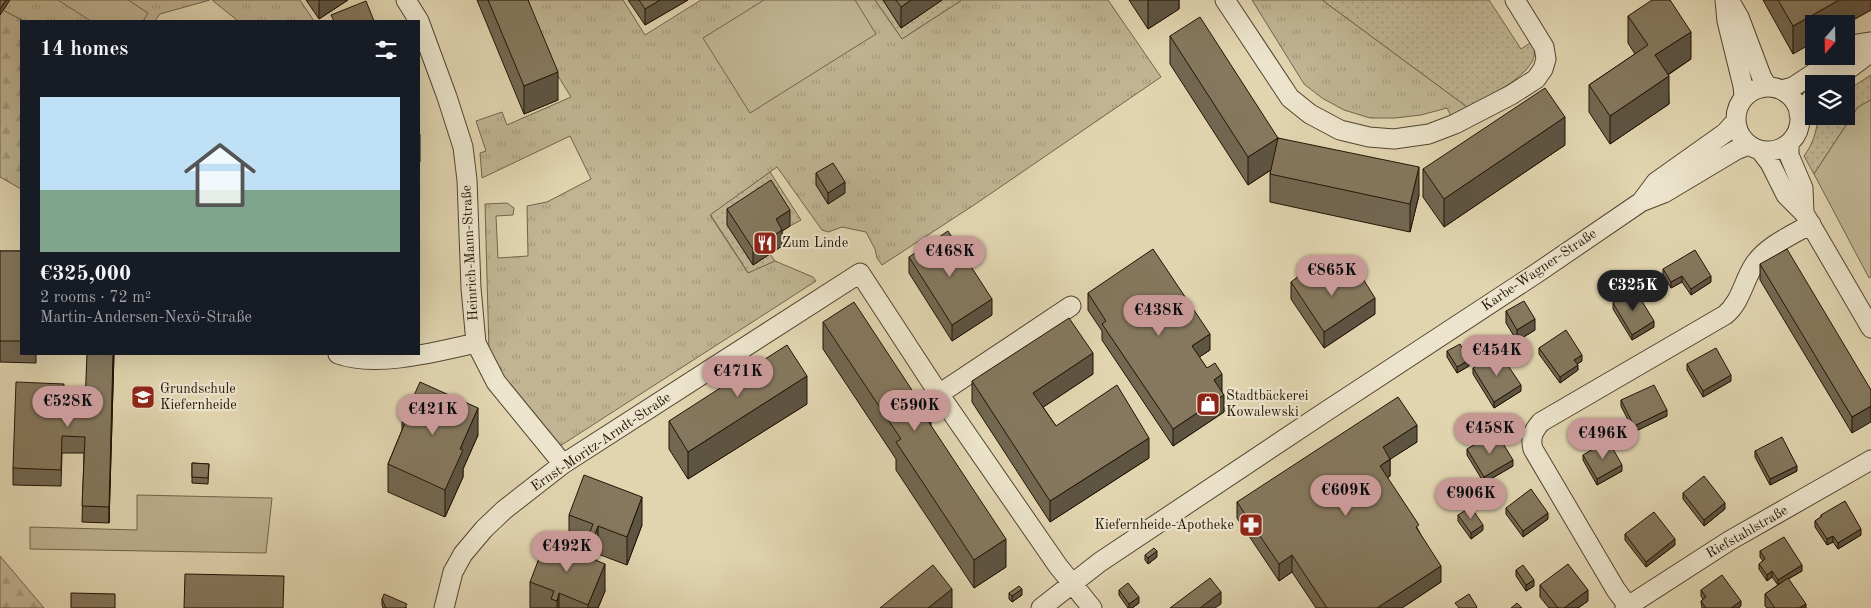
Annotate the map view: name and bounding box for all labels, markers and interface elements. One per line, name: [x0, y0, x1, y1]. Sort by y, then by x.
north arrow: [1805, 15, 1855, 65]
map controls: [1805, 15, 1855, 125]
icon: filters: [372, 36, 400, 64]
text: 14 homes: [40, 39, 128, 60]
button: layers: [1805, 75, 1855, 125]
icon: home: [175, 130, 265, 220]
street label: Heinrich-Mann-Straße: [459, 185, 481, 321]
street label: Karbe-Wagner-Straße: [1479, 226, 1599, 314]
restaurant icon: Zum Linde: [752, 230, 778, 256]
place label: Zum Linde: [782, 236, 848, 250]
pin: €468K: [915, 236, 985, 278]
text: €468K: [925, 244, 975, 260]
pin: €865K: [1297, 254, 1367, 297]
text: €865K: [1307, 263, 1357, 279]
text: €325,000: [40, 264, 131, 285]
pin: €325K: [1598, 270, 1668, 312]
text: €325K: [1608, 278, 1658, 294]
text: 2 rooms · 72 m²: [40, 290, 151, 306]
pin: €438K: [1124, 294, 1194, 337]
text: €438K: [1134, 303, 1184, 319]
text: Martin-Andersen-Nexö-Straße: [40, 310, 252, 326]
pin: €454K: [1462, 334, 1532, 377]
text: €454K: [1472, 343, 1522, 359]
pin: €471K: [703, 356, 773, 398]
text: €471K: [713, 364, 763, 380]
place label: Grundschule Kiefernheide: [160, 382, 237, 412]
school or university icon: Grundschule Kiefernheide: [130, 384, 156, 410]
pin: €528K: [33, 386, 103, 428]
place label: Stadtbäckerei Kowalewski: [1226, 389, 1309, 419]
street label: Ernst-Moritz-Arndt-Straße: [529, 390, 673, 494]
pin: €590K: [880, 390, 950, 432]
shop icon: Stadtbäckerei Kowalewski: [1195, 391, 1221, 417]
text: €528K: [43, 394, 93, 410]
pin: €421K: [398, 394, 468, 436]
text: €590K: [890, 398, 940, 414]
text: €421K: [408, 402, 458, 418]
pin: €458K: [1455, 412, 1525, 455]
pin: €496K: [1568, 418, 1638, 460]
text: €458K: [1465, 421, 1515, 437]
text: €496K: [1578, 426, 1628, 442]
pin: €609K: [1311, 474, 1381, 517]
pin: €906K: [1436, 478, 1506, 520]
text: €609K: [1321, 483, 1371, 499]
text: €906K: [1446, 486, 1496, 502]
street label: Riefstahlstraße: [1704, 503, 1790, 561]
pharmacy icon: Kiefernheide-Apotheke: [1238, 512, 1264, 538]
place label: Kiefernheide-Apotheke: [1095, 518, 1234, 532]
pin: €492K: [532, 530, 602, 573]
text: €492K: [542, 539, 592, 555]

